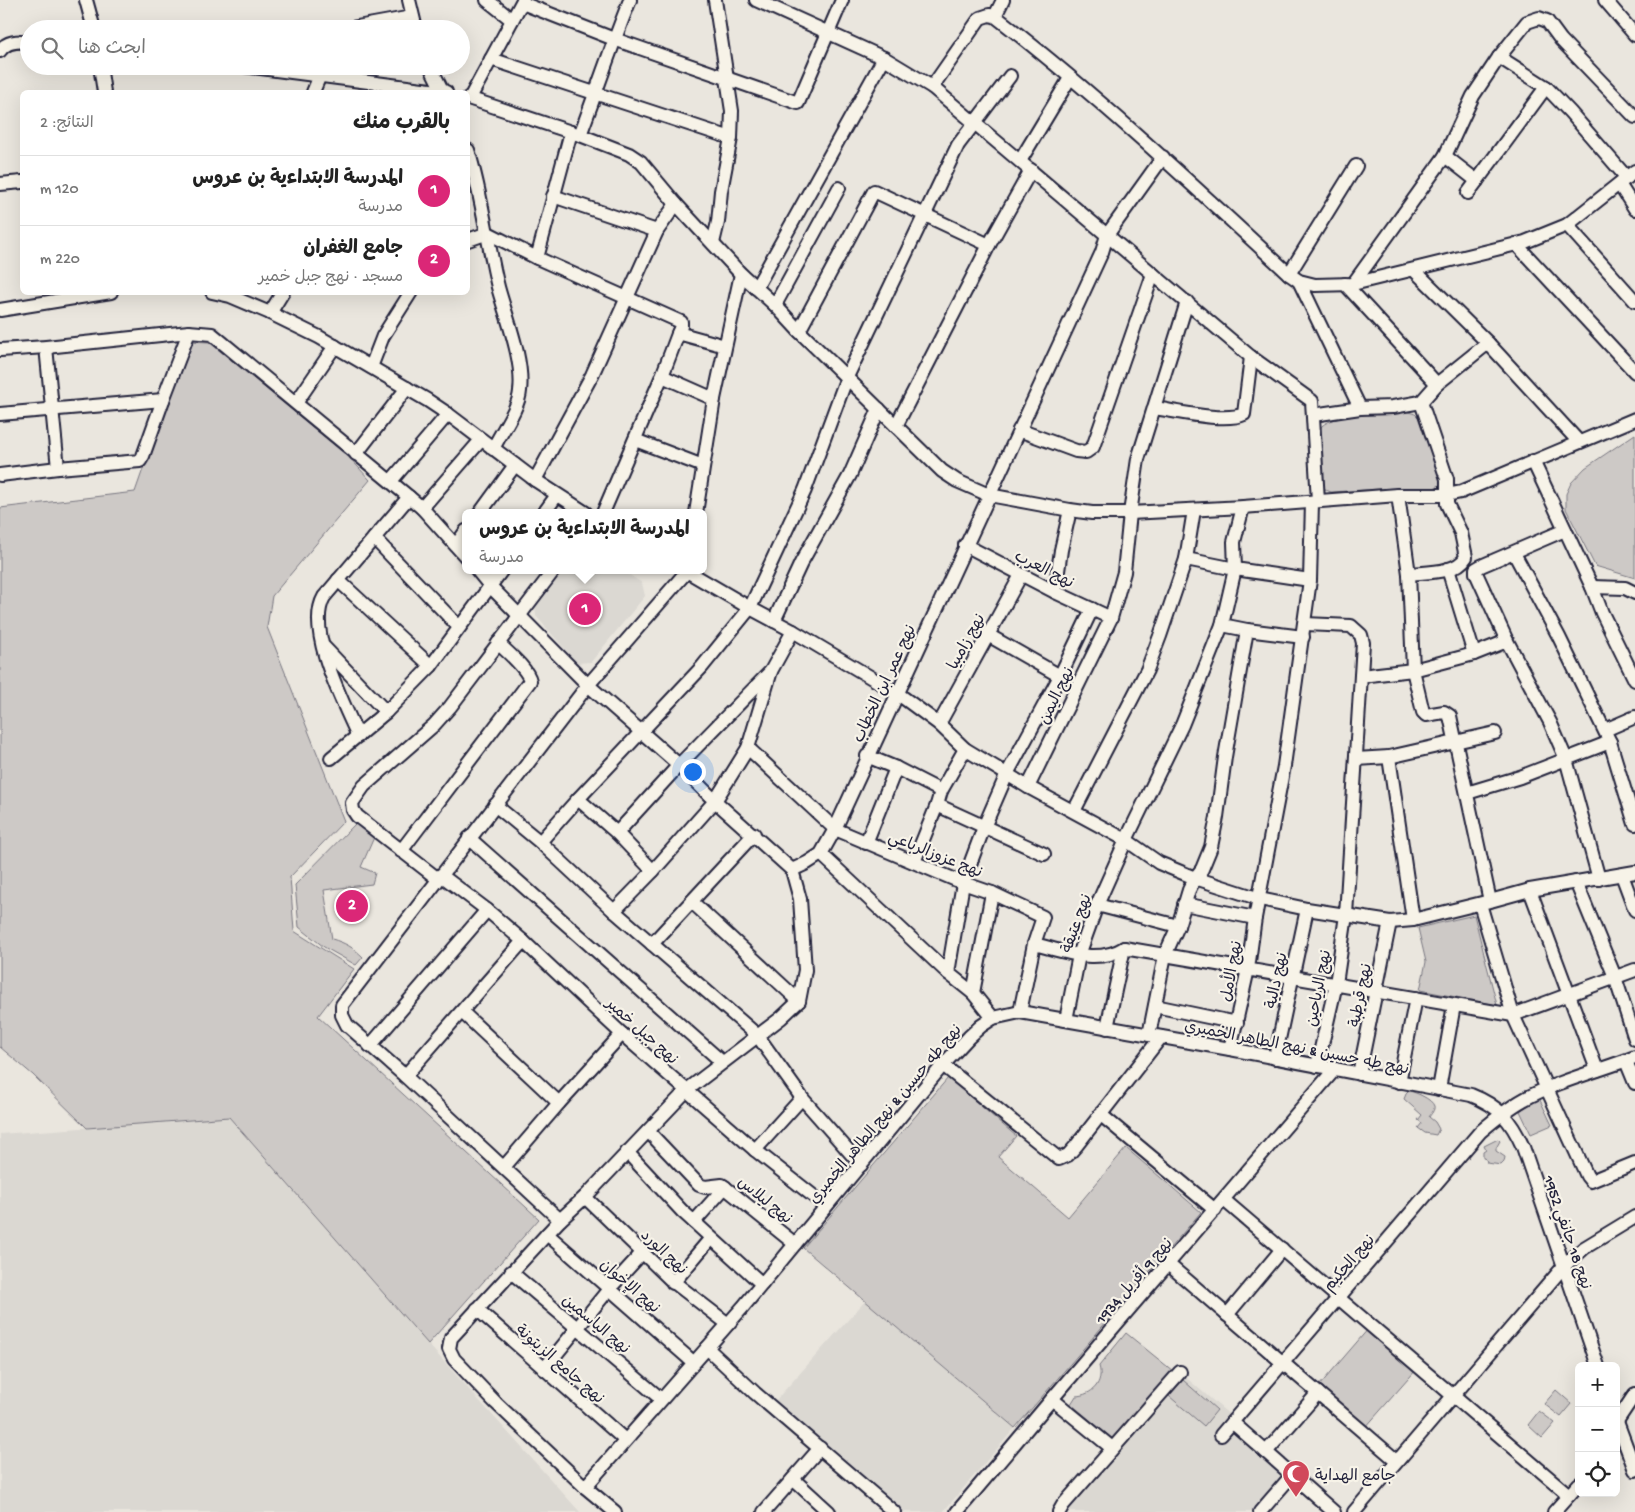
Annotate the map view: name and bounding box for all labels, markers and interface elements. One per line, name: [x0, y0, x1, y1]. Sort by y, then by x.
search box: [20, 20, 470, 75]
icon: search: [38, 34, 66, 62]
text: ابحث هنا: [78, 38, 146, 61]
text: بالقرب منك: [353, 112, 450, 137]
text: النتائج: 2: [40, 115, 94, 134]
text: المدرسة الابتداءية بن عروس: [193, 168, 403, 191]
text: 120 m: [40, 181, 79, 200]
text: 1: [431, 181, 437, 200]
text: مدرسة: [358, 199, 403, 218]
text: جامع الغفران: [303, 238, 403, 261]
text: 220 m: [40, 251, 80, 270]
text: 2: [430, 251, 438, 270]
text: مسجد · نهج جبل خمير: [258, 269, 403, 288]
popup: [462, 509, 707, 574]
text: المدرسة الابتداءية بن عروس: [479, 519, 690, 542]
street label: نهج العرب: [1010, 548, 1076, 594]
text: مدرسة: [479, 550, 524, 569]
pin: 1: [569, 590, 601, 628]
street label: نهج زامبيا: [945, 611, 991, 674]
street label: نهج عمر ابن الخطاب: [851, 623, 922, 746]
street label: نهج اليمن: [1036, 665, 1080, 728]
your location: [680, 759, 706, 785]
street label: نهج عزوزالرباعي: [884, 829, 984, 886]
pin: 2: [336, 887, 368, 925]
street label: نهج عتيقة: [1058, 892, 1098, 956]
street label: نهج الأمل: [1215, 939, 1248, 1004]
street label: نهج الرياحين: [1304, 949, 1337, 1029]
street label: نهج دالية: [1262, 951, 1294, 1011]
street label: نهج قرطبة: [1346, 962, 1378, 1029]
street label: نهج جبل خمير: [599, 994, 681, 1070]
street label: نهج طه حسين & نهج الطاهر الخميري: [1182, 1018, 1410, 1081]
street label: نهج طه حسين & نهج الطاهر الخميري: [806, 1022, 967, 1209]
street label: نهج 18 جانفي 1952: [1535, 1173, 1594, 1293]
street label: نهج ليلاس: [733, 1174, 795, 1230]
street label: نهج الورد: [635, 1227, 690, 1280]
street label: نهج الحكيم: [1321, 1232, 1380, 1297]
street label: نهج 9 أفريل 1934: [1091, 1234, 1178, 1330]
street label: نهج الإخوان: [595, 1256, 663, 1319]
street label: نهج الياسمين: [557, 1292, 633, 1360]
street label: نهج جامع الزيتونة: [510, 1321, 608, 1409]
map controls: [1575, 1362, 1620, 1497]
button: +: [1575, 1362, 1620, 1407]
button: −: [1575, 1407, 1620, 1452]
button: locate: [1575, 1452, 1620, 1497]
mosque icon: جامع الهداية: [1281, 1459, 1311, 1498]
place label: جامع الهداية: [1315, 1467, 1396, 1487]

